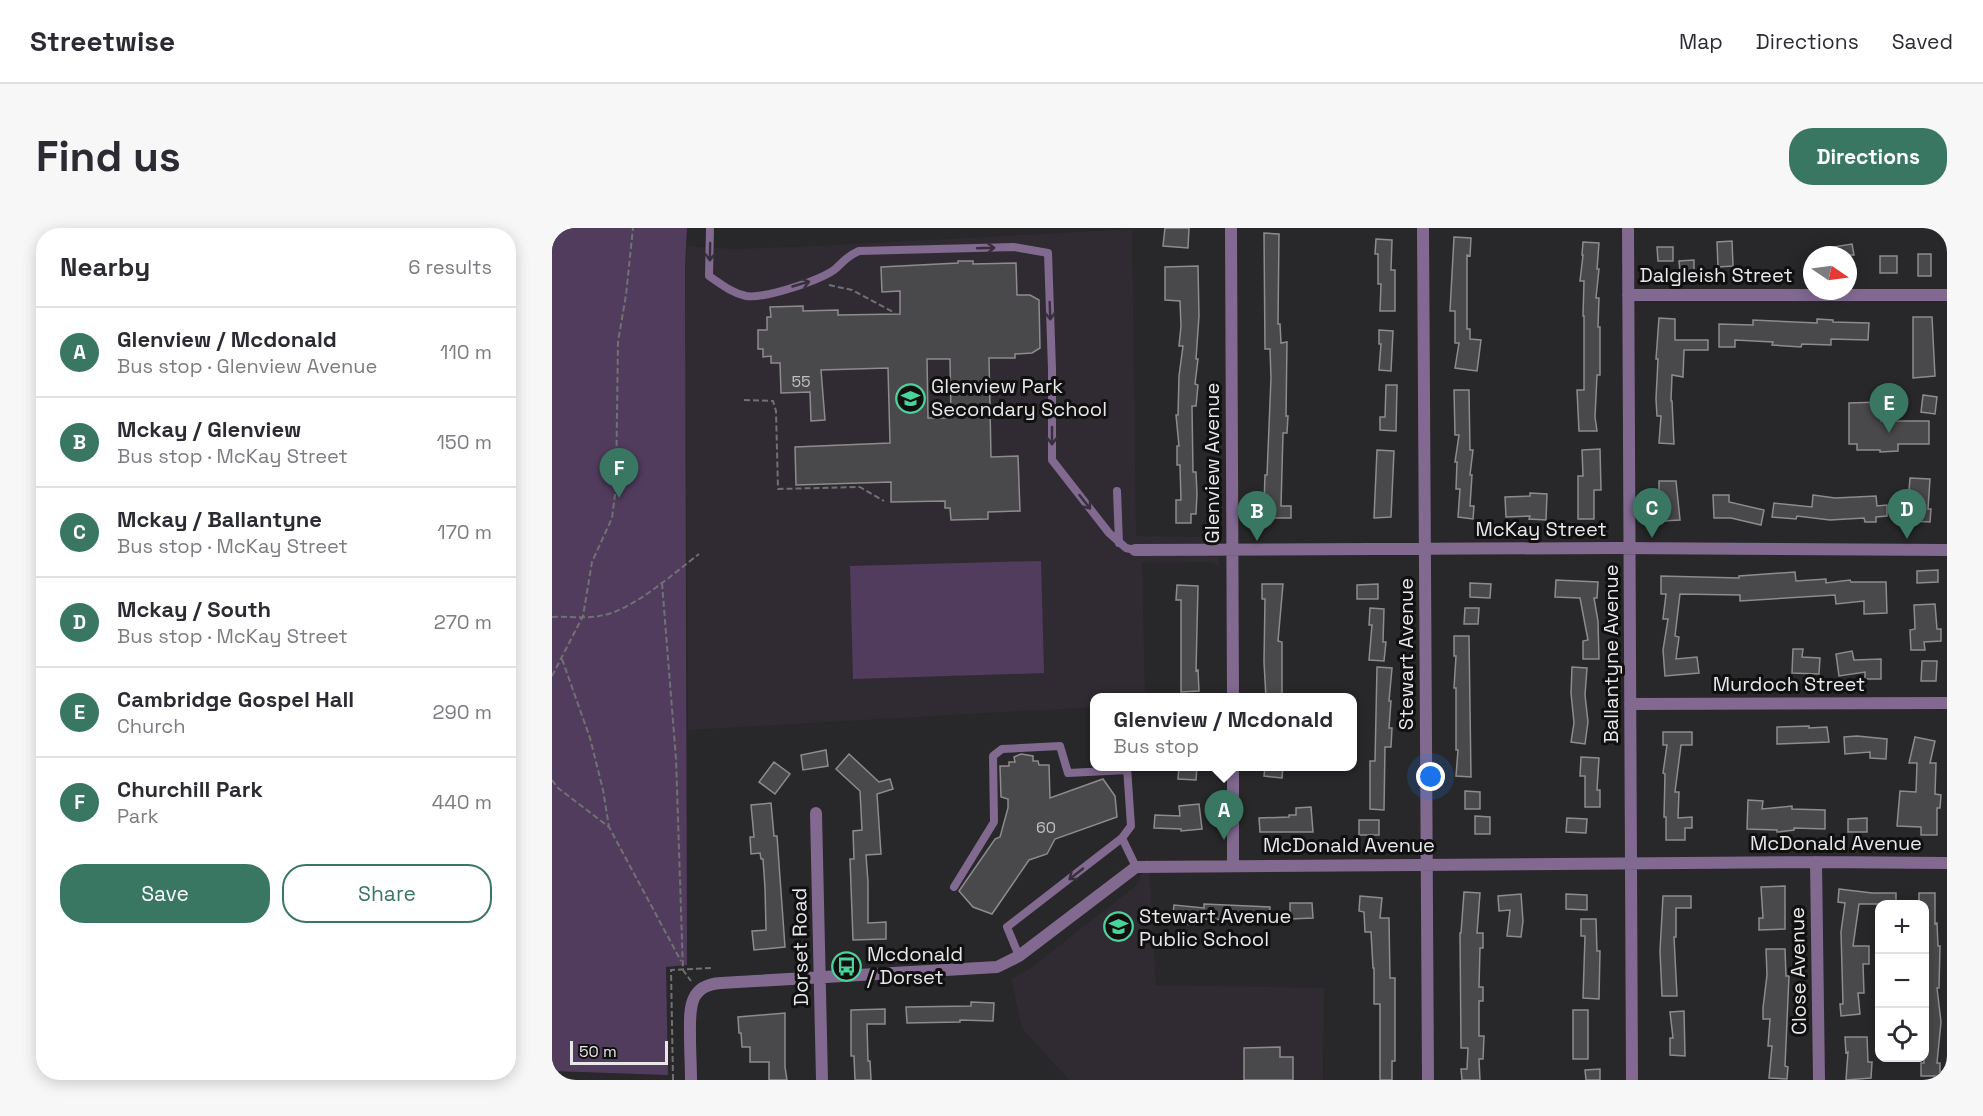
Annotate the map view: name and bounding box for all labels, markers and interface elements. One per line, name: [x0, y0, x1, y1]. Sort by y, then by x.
text: Streetwise: [30, 23, 175, 59]
text: Map: [1679, 28, 1723, 55]
text: Directions: [1756, 28, 1859, 55]
text: Saved: [1892, 28, 1953, 55]
button: Directions: [1789, 128, 1947, 185]
text: Find us: [36, 130, 181, 183]
one-way arrow: [704, 241, 716, 261]
one-way arrow: [975, 242, 995, 253]
north arrow: [1803, 246, 1857, 300]
text: Nearby: [60, 250, 150, 284]
text: 6 results: [408, 254, 492, 280]
street label: Dalgleish Street: [1639, 262, 1793, 288]
one-way arrow: [791, 278, 810, 290]
one-way arrow: [1044, 301, 1056, 321]
text: Glenview / Mcdonald: [117, 325, 337, 353]
text: A: [73, 339, 86, 365]
text: 110 m: [440, 339, 492, 365]
text: Bus stop · Glenview Avenue: [117, 353, 377, 379]
house number: 55: [791, 371, 811, 392]
place label: Glenview Park Secondary School: [931, 373, 1107, 422]
school or university icon: Glenview Park Secondary School: [894, 382, 926, 414]
street label: Glenview Avenue: [1199, 383, 1225, 543]
pin: E: [1870, 384, 1908, 433]
text: Mckay / Glenview: [117, 415, 301, 443]
one-way arrow: [1046, 425, 1058, 445]
text: B: [73, 429, 86, 455]
text: 150 m: [437, 429, 492, 455]
text: Bus stop · McKay Street: [117, 443, 348, 469]
pin: F: [600, 448, 638, 498]
pin: C: [1632, 488, 1672, 538]
pin: D: [1888, 490, 1926, 539]
pin: B: [1238, 492, 1276, 541]
one-way arrow: [1078, 494, 1091, 510]
text: Mckay / Ballantyne: [117, 505, 322, 533]
street label: McKay Street: [1475, 516, 1607, 542]
text: C: [73, 519, 86, 545]
text: 170 m: [437, 519, 492, 545]
text: Bus stop · McKay Street: [117, 533, 348, 559]
street label: Ballantyne Avenue: [1598, 564, 1624, 744]
street label: Stewart Avenue: [1393, 578, 1419, 730]
text: Mckay / South: [117, 595, 271, 623]
text: D: [73, 609, 86, 635]
text: 270 m: [434, 609, 492, 635]
text: Bus stop · McKay Street: [117, 623, 348, 649]
street label: Murdoch Street: [1713, 671, 1865, 697]
text: Cambridge Gospel Hall: [117, 685, 354, 713]
popup: [1090, 693, 1357, 771]
text: E: [74, 699, 85, 725]
text: 290 m: [433, 699, 492, 725]
text: Glenview / Mcdonald: [1114, 705, 1333, 733]
text: Church: [117, 713, 186, 739]
text: Bus stop: [1114, 733, 1199, 759]
your location: [1416, 762, 1445, 791]
text: Churchill Park: [117, 775, 263, 803]
text: F: [74, 789, 85, 815]
text: 440 m: [432, 789, 492, 815]
pin: A: [1204, 790, 1244, 840]
text: Park: [117, 803, 159, 829]
house number: 60: [1036, 817, 1056, 838]
street label: McDonald Avenue: [1750, 830, 1922, 856]
street label: McDonald Avenue: [1263, 832, 1435, 858]
button: Save: [60, 864, 270, 923]
button: Share: [282, 864, 492, 923]
one-way arrow: [1068, 867, 1084, 880]
street label: Dorset Road: [786, 888, 814, 1006]
map controls: [1875, 900, 1929, 1062]
button: +: [1875, 900, 1929, 954]
place label: Stewart Avenue Public School: [1139, 903, 1291, 952]
street label: Close Avenue: [1784, 907, 1812, 1035]
school or university icon: Stewart Avenue Public School: [1102, 911, 1134, 943]
place label: Mcdonald / Dorset: [867, 941, 963, 990]
bus stop icon: Mcdonald / Dorset: [830, 950, 862, 982]
button: −: [1875, 954, 1929, 1008]
button: locate: [1875, 1008, 1929, 1062]
scale bar: [570, 1038, 668, 1066]
text: 50 m: [579, 1041, 617, 1062]

